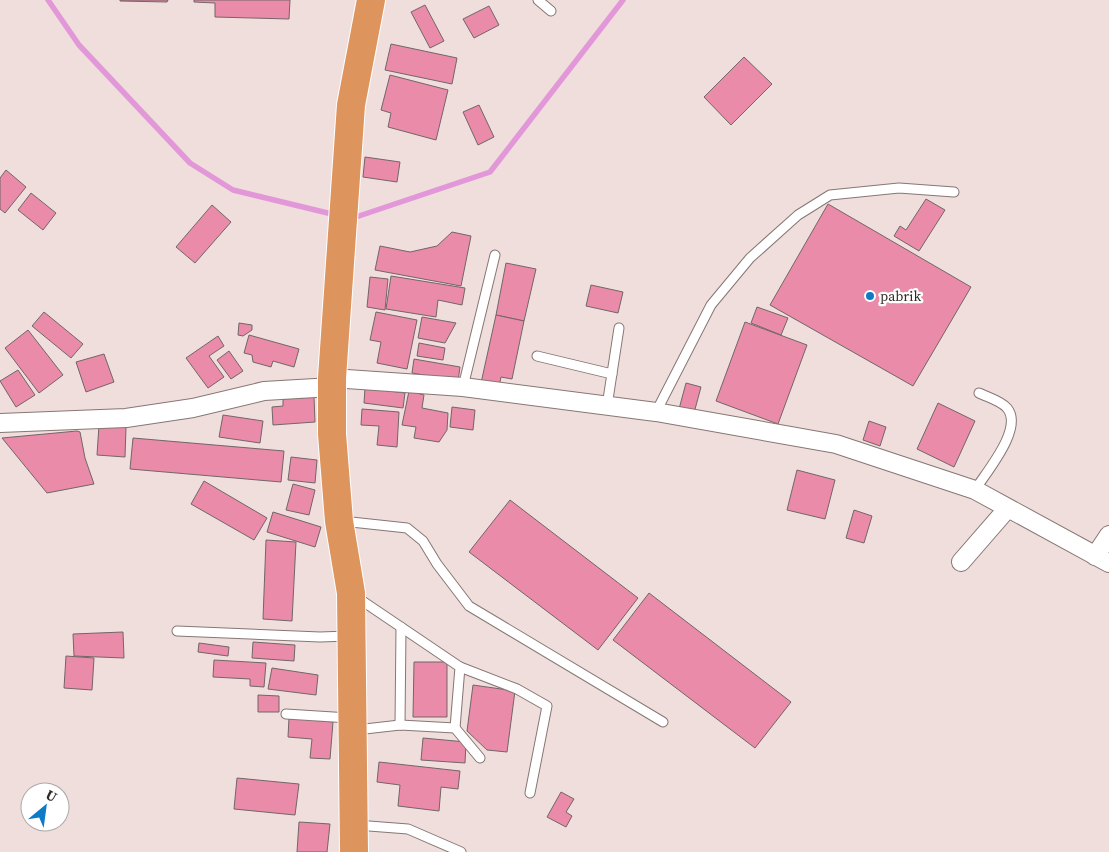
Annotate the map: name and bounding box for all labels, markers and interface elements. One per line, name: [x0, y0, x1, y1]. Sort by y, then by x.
place label: pabrik: [880, 286, 921, 306]
marker: pabrik: [864, 290, 876, 302]
north arrow: [20, 782, 70, 832]
text: U: [42, 784, 61, 807]

